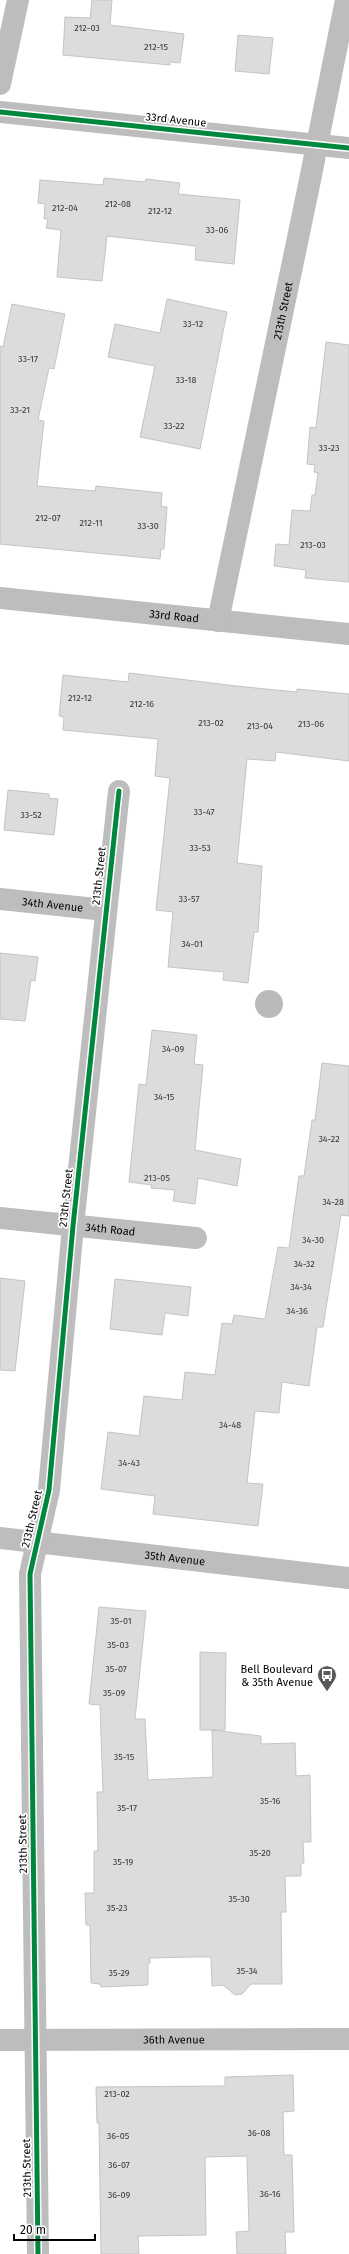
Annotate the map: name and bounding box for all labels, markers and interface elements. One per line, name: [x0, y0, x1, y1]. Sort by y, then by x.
house number: 212-03: [74, 23, 100, 33]
house number: 212-15: [144, 42, 168, 52]
street label: 33rd Avenue: [145, 110, 207, 130]
house number: 212-08: [105, 199, 131, 209]
house number: 212-04: [52, 203, 78, 213]
house number: 212-12: [148, 206, 172, 216]
house number: 33-06: [206, 225, 228, 235]
street label: 213th Street: [270, 281, 295, 341]
house number: 33-12: [183, 319, 203, 329]
house number: 33-17: [18, 354, 38, 364]
house number: 33-18: [176, 375, 196, 385]
house number: 33-21: [10, 405, 30, 415]
house number: 33-22: [164, 421, 184, 431]
house number: 33-23: [319, 443, 339, 453]
house number: 212-07: [35, 513, 61, 523]
house number: 212-11: [79, 518, 103, 528]
house number: 33-30: [137, 521, 159, 531]
house number: 213-03: [300, 540, 326, 550]
street label: 33rd Road: [149, 607, 200, 625]
house number: 212-12: [68, 693, 92, 703]
house number: 212-16: [130, 699, 154, 709]
house number: 213-02: [198, 718, 224, 728]
house number: 213-06: [298, 719, 324, 729]
house number: 213-04: [247, 721, 273, 731]
house number: 33-47: [193, 807, 215, 817]
house number: 33-52: [20, 810, 42, 820]
house number: 33-53: [189, 843, 211, 853]
street label: 213th Street: [89, 846, 109, 906]
house number: 33-57: [179, 894, 199, 904]
street label: 34th Avenue: [22, 895, 84, 914]
house number: 34-01: [181, 939, 203, 949]
house number: 34-09: [162, 1044, 185, 1054]
house number: 34-15: [154, 1092, 175, 1102]
house number: 34-22: [318, 1134, 340, 1144]
street label: 213th Street: [56, 1168, 76, 1228]
house number: 213-05: [144, 1173, 170, 1183]
house number: 34-28: [322, 1197, 344, 1207]
street label: 34th Road: [85, 1220, 136, 1238]
house number: 34-30: [302, 1235, 324, 1245]
house number: 34-32: [293, 1259, 315, 1269]
house number: 34-34: [290, 1282, 312, 1292]
house number: 34-36: [286, 1306, 308, 1316]
house number: 34-48: [219, 1420, 241, 1430]
house number: 34-43: [118, 1458, 140, 1468]
street label: 213th Street: [19, 1489, 45, 1549]
street label: 35th Avenue: [144, 1548, 206, 1568]
house number: 35-01: [110, 1616, 132, 1626]
house number: 35-03: [107, 1640, 129, 1650]
place label: Bell Boulevard & 35th Avenue: [241, 1663, 313, 1689]
house number: 35-07: [105, 1664, 127, 1674]
bus stop icon: Bell Boulevard & 35th Avenue: [316, 1664, 338, 1692]
house number: 35-09: [103, 1688, 125, 1698]
house number: 35-15: [114, 1752, 135, 1762]
house number: 35-16: [260, 1796, 281, 1806]
house number: 35-17: [117, 1803, 137, 1813]
street label: 213th Street: [16, 1815, 30, 1873]
house number: 35-20: [249, 1848, 271, 1858]
house number: 35-19: [113, 1857, 134, 1867]
house number: 35-30: [228, 1894, 250, 1904]
house number: 35-23: [107, 1903, 127, 1913]
house number: 35-34: [236, 1966, 258, 1976]
house number: 35-29: [108, 1968, 130, 1978]
street label: 36th Avenue: [143, 2033, 205, 2046]
house number: 213-02: [104, 2089, 130, 2099]
house number: 36-08: [248, 2128, 270, 2138]
house number: 36-05: [107, 2131, 130, 2141]
street label: 213th Street: [20, 2139, 34, 2197]
house number: 36-07: [108, 2160, 130, 2170]
house number: 36-16: [260, 2189, 281, 2199]
house number: 36-09: [108, 2190, 131, 2200]
scale bar: [14, 2216, 95, 2242]
text: 20 m: [20, 2223, 46, 2237]

